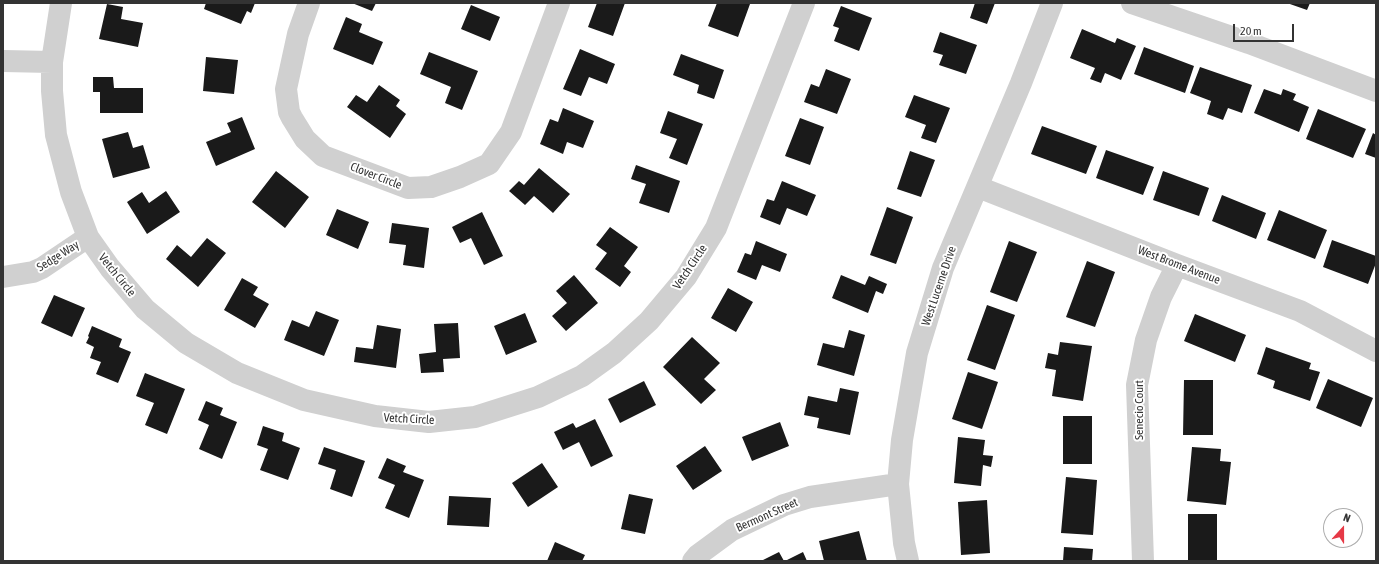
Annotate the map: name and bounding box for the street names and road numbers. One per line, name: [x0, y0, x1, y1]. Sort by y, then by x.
street label: Clover Circle: [348, 160, 404, 192]
street label: Sedge Way: [34, 237, 82, 275]
street label: Vetch Circle: [670, 242, 710, 292]
street label: West Brome Avenue: [1136, 243, 1222, 287]
street label: West Lucerne Drive: [919, 244, 959, 328]
street label: Vetch Circle: [95, 251, 139, 299]
street label: Senecio Court: [1132, 380, 1146, 440]
street label: Vetch Circle: [383, 410, 435, 428]
street label: Bermont Street: [734, 495, 800, 535]

